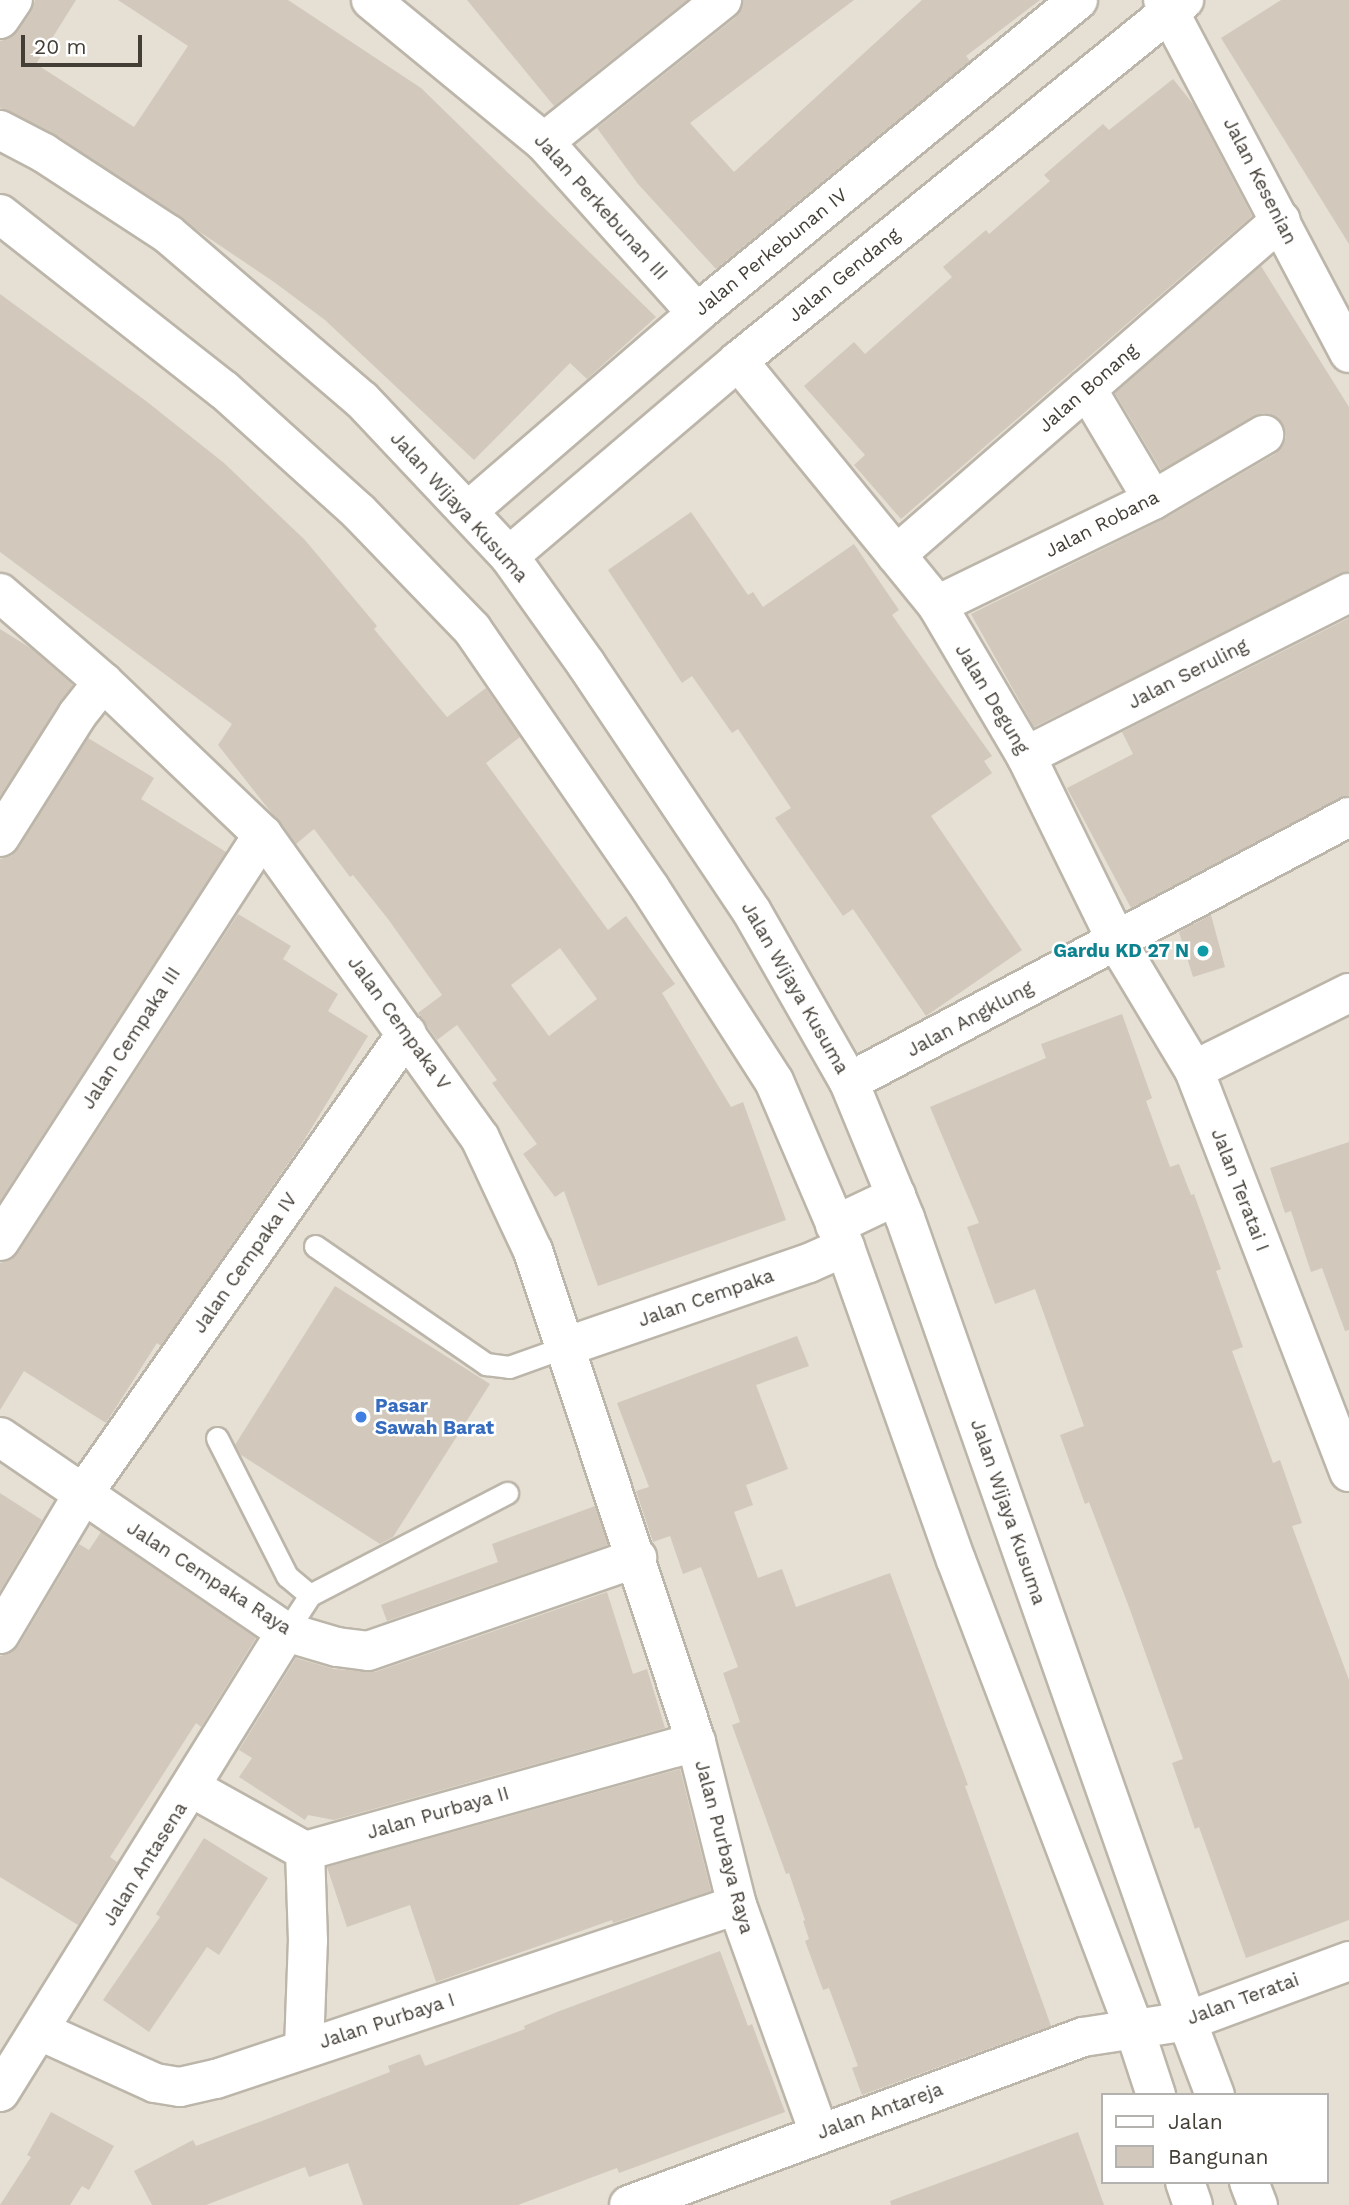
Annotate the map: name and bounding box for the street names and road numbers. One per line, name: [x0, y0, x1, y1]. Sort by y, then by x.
street label: Jalan Kesenian: [1218, 114, 1302, 248]
street label: Jalan Perkebunan III: [529, 129, 673, 285]
street label: Jalan Perkebunan IV: [690, 183, 852, 321]
street label: Jalan Gendang: [784, 223, 904, 327]
street label: Jalan Bonang: [1034, 339, 1142, 437]
street label: Jalan Wijaya Kusuma: [385, 427, 533, 587]
street label: Jalan Robana: [1041, 485, 1163, 563]
street label: Jalan Seruling: [1124, 634, 1252, 714]
street label: Jalan Degung: [950, 640, 1034, 758]
street label: Jalan Wijaya Kusuma: [736, 898, 854, 1078]
street label: Jalan Cempaka V: [342, 951, 456, 1095]
street label: Jalan Cempaka III: [76, 962, 186, 1114]
street label: Jalan Angklung: [903, 976, 1037, 1062]
street label: Jalan Teratai I: [1206, 1125, 1274, 1255]
street label: Jalan Cempaka IV: [188, 1188, 302, 1338]
street label: Jalan Cempaka: [635, 1264, 777, 1332]
street label: Jalan Wijaya Kusuma: [965, 1416, 1051, 1608]
street label: Jalan Cempaka Raya: [122, 1516, 296, 1640]
street label: Jalan Purbaya Raya: [690, 1758, 758, 1936]
street label: Jalan Purbaya II: [364, 1782, 512, 1844]
street label: Jalan Antasena: [98, 1798, 192, 1930]
street label: Jalan Teratai: [1184, 1968, 1302, 2030]
street label: Jalan Purbaya I: [316, 1988, 458, 2054]
street label: Jalan Antareja: [814, 2078, 946, 2144]

